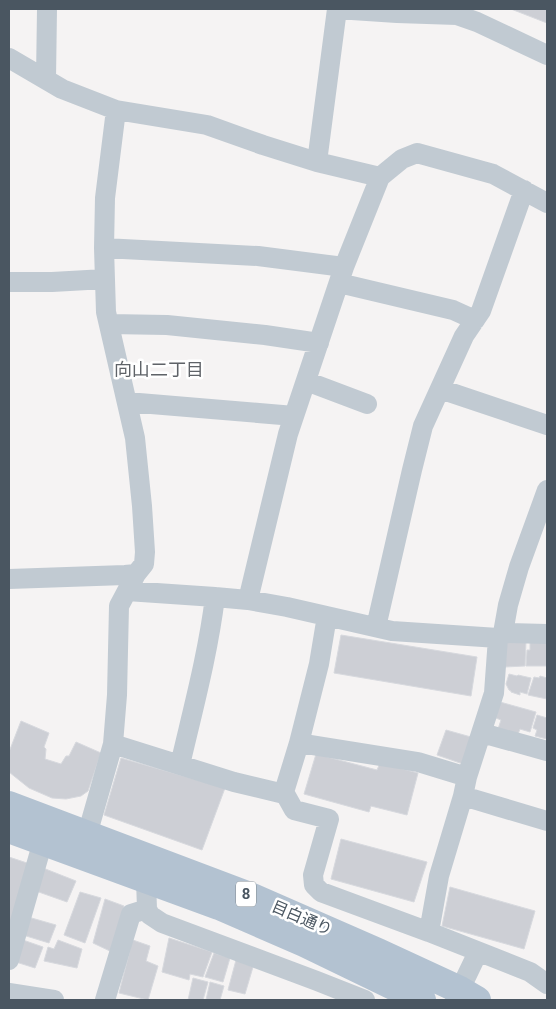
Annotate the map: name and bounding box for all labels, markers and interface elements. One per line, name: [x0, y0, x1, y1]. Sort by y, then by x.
district label: 向山二丁目: [114, 359, 204, 380]
road number: 8: [236, 882, 256, 906]
street label: 目白通り: [269, 897, 335, 939]

